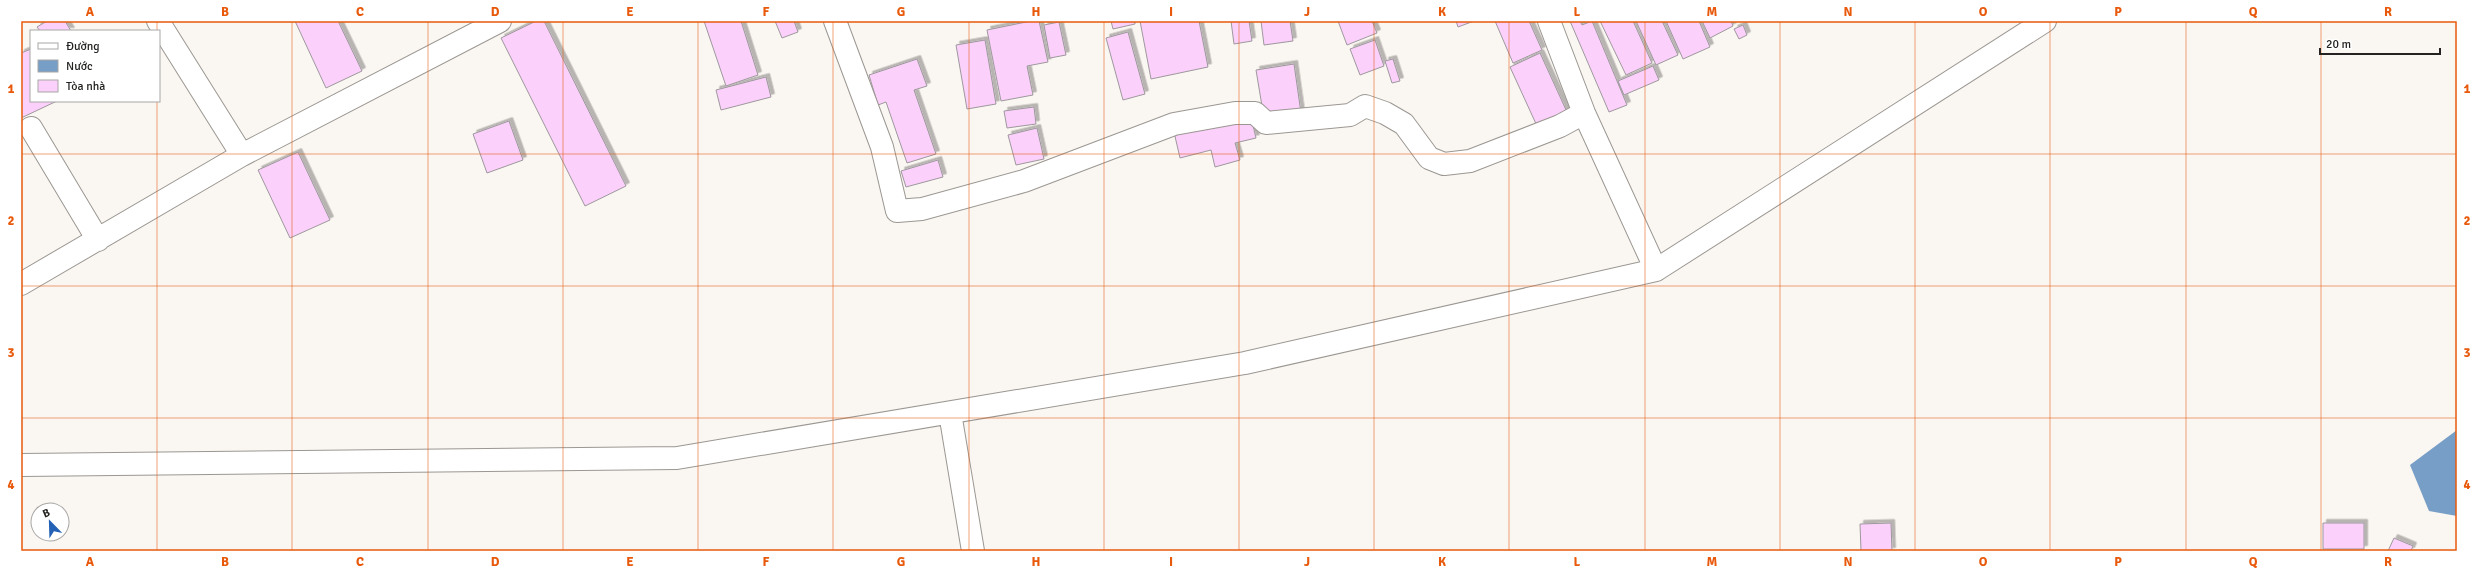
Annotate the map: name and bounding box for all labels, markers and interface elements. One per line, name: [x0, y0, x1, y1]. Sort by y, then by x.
text: A: [86, 4, 95, 20]
text: B: [221, 4, 229, 20]
text: C: [356, 4, 364, 20]
text: D: [491, 4, 500, 20]
text: E: [626, 4, 634, 20]
text: F: [763, 4, 770, 20]
text: G: [897, 4, 905, 20]
text: H: [1032, 4, 1040, 20]
text: I: [1169, 4, 1173, 20]
text: J: [1304, 4, 1310, 20]
text: K: [1438, 4, 1446, 20]
text: L: [1574, 4, 1581, 20]
text: M: [1707, 4, 1718, 20]
text: N: [1843, 4, 1853, 20]
text: O: [1979, 4, 1988, 20]
text: P: [2114, 4, 2122, 20]
text: Q: [2249, 4, 2258, 20]
text: R: [2384, 4, 2392, 20]
legend: [30, 30, 160, 102]
scale bar: [2320, 30, 2440, 56]
text: 20 m: [2326, 37, 2351, 52]
text: Đường: [66, 39, 100, 54]
text: Nước: [66, 59, 93, 74]
text: Tòa nhà: [66, 79, 105, 94]
text: 1: [7, 81, 15, 97]
text: 1: [2463, 81, 2471, 97]
text: 2: [7, 213, 15, 229]
text: 2: [2463, 213, 2471, 229]
text: 3: [7, 345, 15, 361]
text: 3: [2463, 345, 2471, 361]
text: 4: [7, 477, 15, 493]
text: 4: [2463, 477, 2471, 493]
north arrow: [30, 502, 70, 542]
text: B: [41, 506, 52, 521]
text: A: [86, 554, 95, 570]
text: B: [221, 554, 229, 570]
text: C: [356, 554, 364, 570]
text: D: [491, 554, 500, 570]
text: E: [626, 554, 634, 570]
text: F: [763, 554, 770, 570]
text: G: [897, 554, 905, 570]
text: H: [1032, 554, 1040, 570]
text: I: [1169, 554, 1173, 570]
text: J: [1304, 554, 1310, 570]
text: K: [1438, 554, 1446, 570]
text: L: [1574, 554, 1581, 570]
text: M: [1707, 554, 1718, 570]
text: N: [1843, 554, 1853, 570]
text: O: [1979, 554, 1988, 570]
text: P: [2114, 554, 2122, 570]
text: Q: [2249, 554, 2258, 570]
text: R: [2384, 554, 2392, 570]

